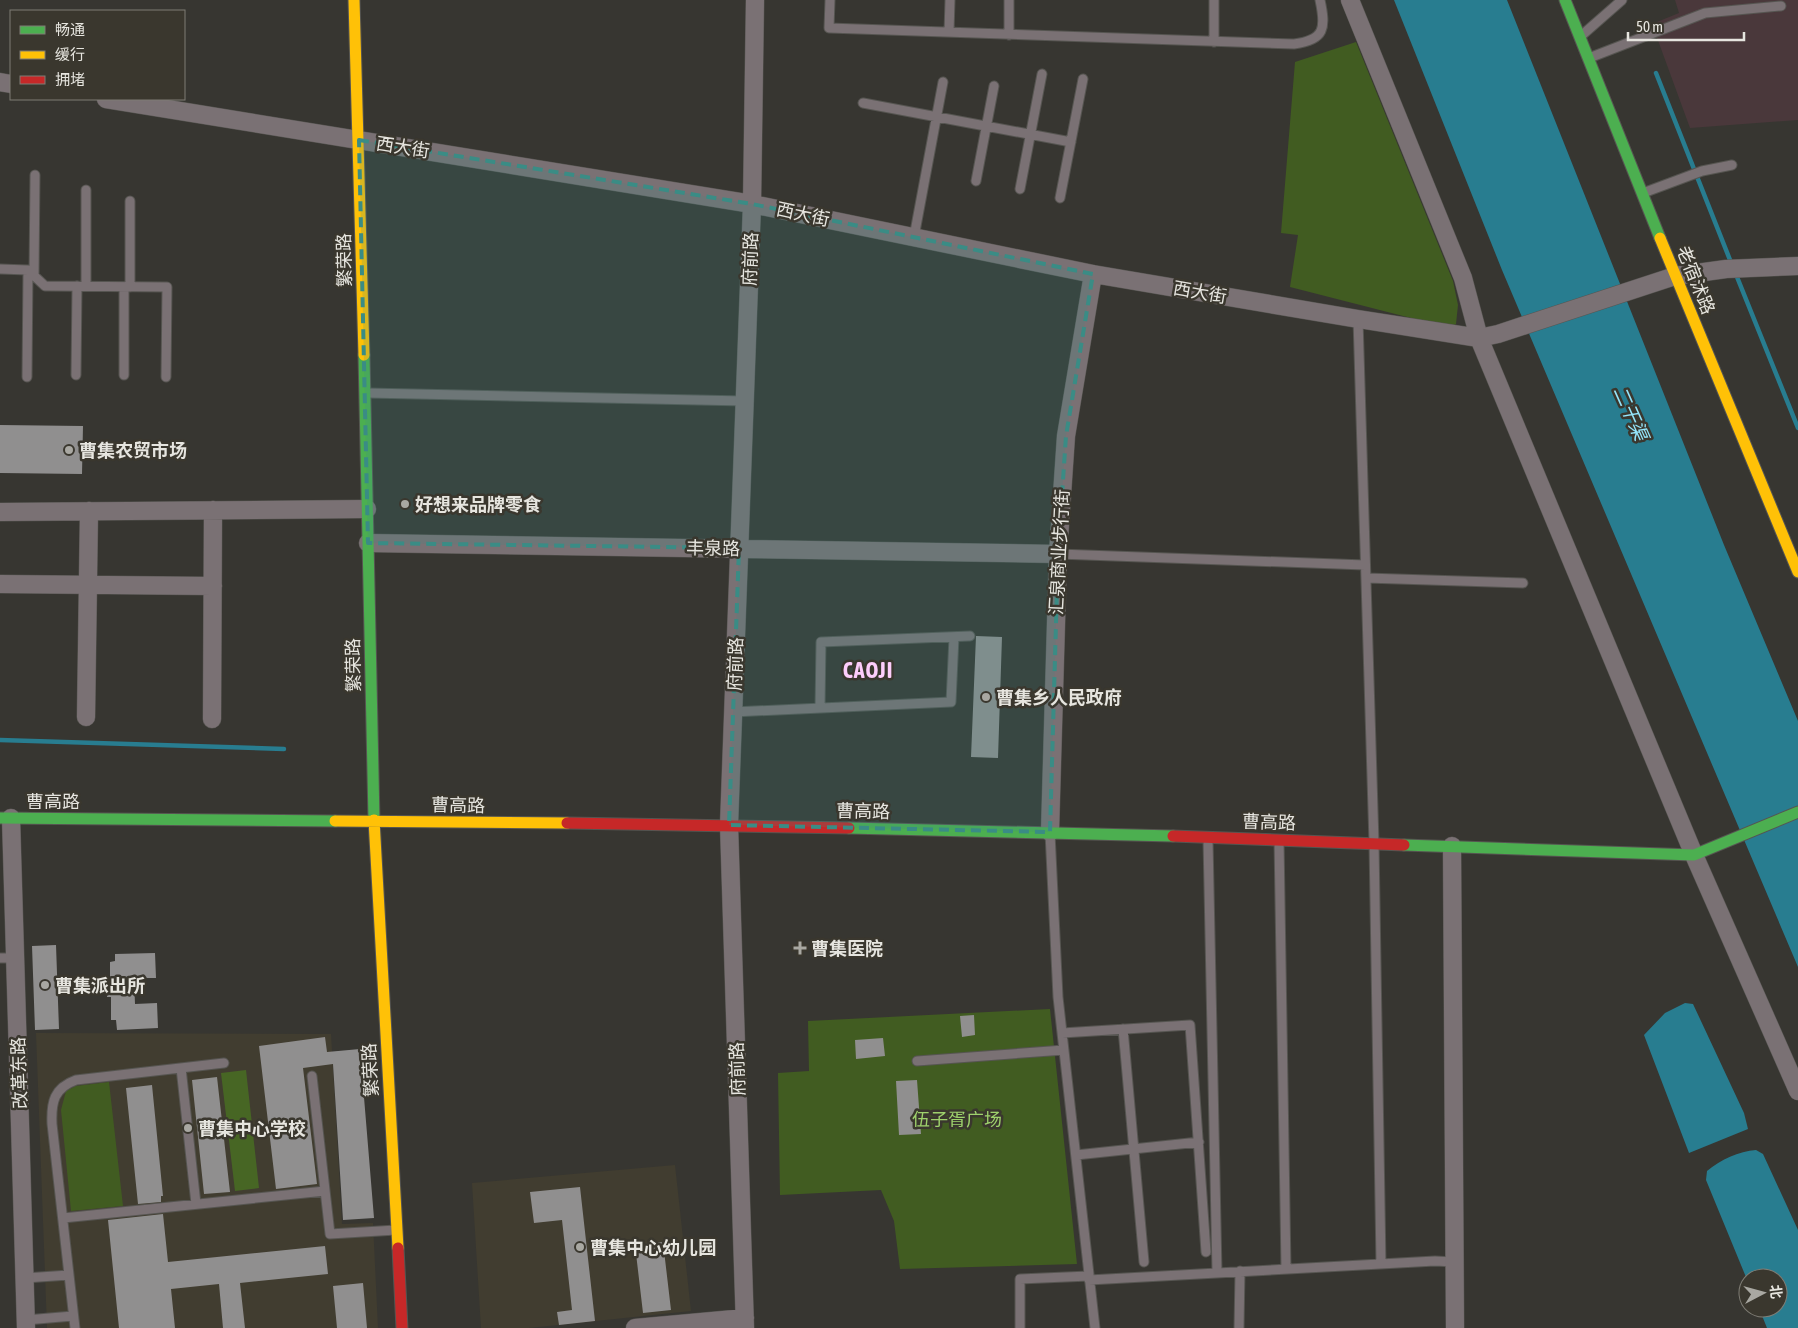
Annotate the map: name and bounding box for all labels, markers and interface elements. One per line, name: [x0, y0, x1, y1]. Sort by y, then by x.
legend: [10, 10, 185, 100]
scale bar: [1628, 10, 1744, 42]
text: 50 m: [1636, 18, 1663, 35]
text: 畅通: [55, 21, 85, 38]
text: 缓行: [55, 46, 85, 63]
text: 拥堵: [55, 71, 85, 88]
street label: 西大街: [375, 132, 431, 162]
street label: 西大街: [774, 198, 832, 230]
street label: 府前路: [739, 232, 761, 286]
street label: 繁荣路: [333, 233, 355, 287]
street label: 老宿沭路: [1673, 243, 1719, 317]
street label: 西大街: [1172, 277, 1228, 307]
water label: 二干渠: [1609, 382, 1654, 446]
place label: 曹集农贸市场: [79, 440, 187, 461]
marker: 曹集农贸市场: [63, 444, 75, 456]
street label: 汇泉商业步行街: [1045, 489, 1073, 615]
place label: 好想来品牌零食: [415, 494, 541, 515]
marker: 好想来品牌零食: [399, 498, 411, 510]
street label: 丰泉路: [686, 537, 740, 559]
street label: 府前路: [724, 637, 746, 691]
street label: 繁荣路: [342, 638, 364, 692]
district label: CAOJI: [843, 657, 893, 683]
place label: 曹集乡人民政府: [996, 687, 1122, 708]
marker: 曹集乡人民政府: [980, 691, 992, 703]
street label: 曹高路: [26, 791, 80, 812]
street label: 曹高路: [431, 794, 485, 816]
street label: 曹高路: [836, 800, 890, 822]
street label: 曹高路: [1242, 811, 1296, 833]
place label: 曹集医院: [811, 938, 883, 959]
marker: 曹集医院: [793, 941, 807, 955]
place label: 曹集派出所: [55, 975, 145, 996]
marker: 曹集派出所: [39, 979, 51, 991]
street label: 改革东路: [7, 1037, 31, 1109]
street label: 繁荣路: [358, 1042, 382, 1098]
street label: 府前路: [726, 1042, 748, 1096]
park label: 伍子胥广场: [912, 1109, 1002, 1130]
place label: 曹集中心学校: [198, 1118, 306, 1139]
marker: 曹集中心学校: [182, 1122, 194, 1134]
place label: 曹集中心幼儿园: [590, 1237, 716, 1258]
marker: 曹集中心幼儿园: [574, 1241, 586, 1253]
north arrow: [1738, 1268, 1788, 1318]
text: 北: [1767, 1284, 1785, 1299]

